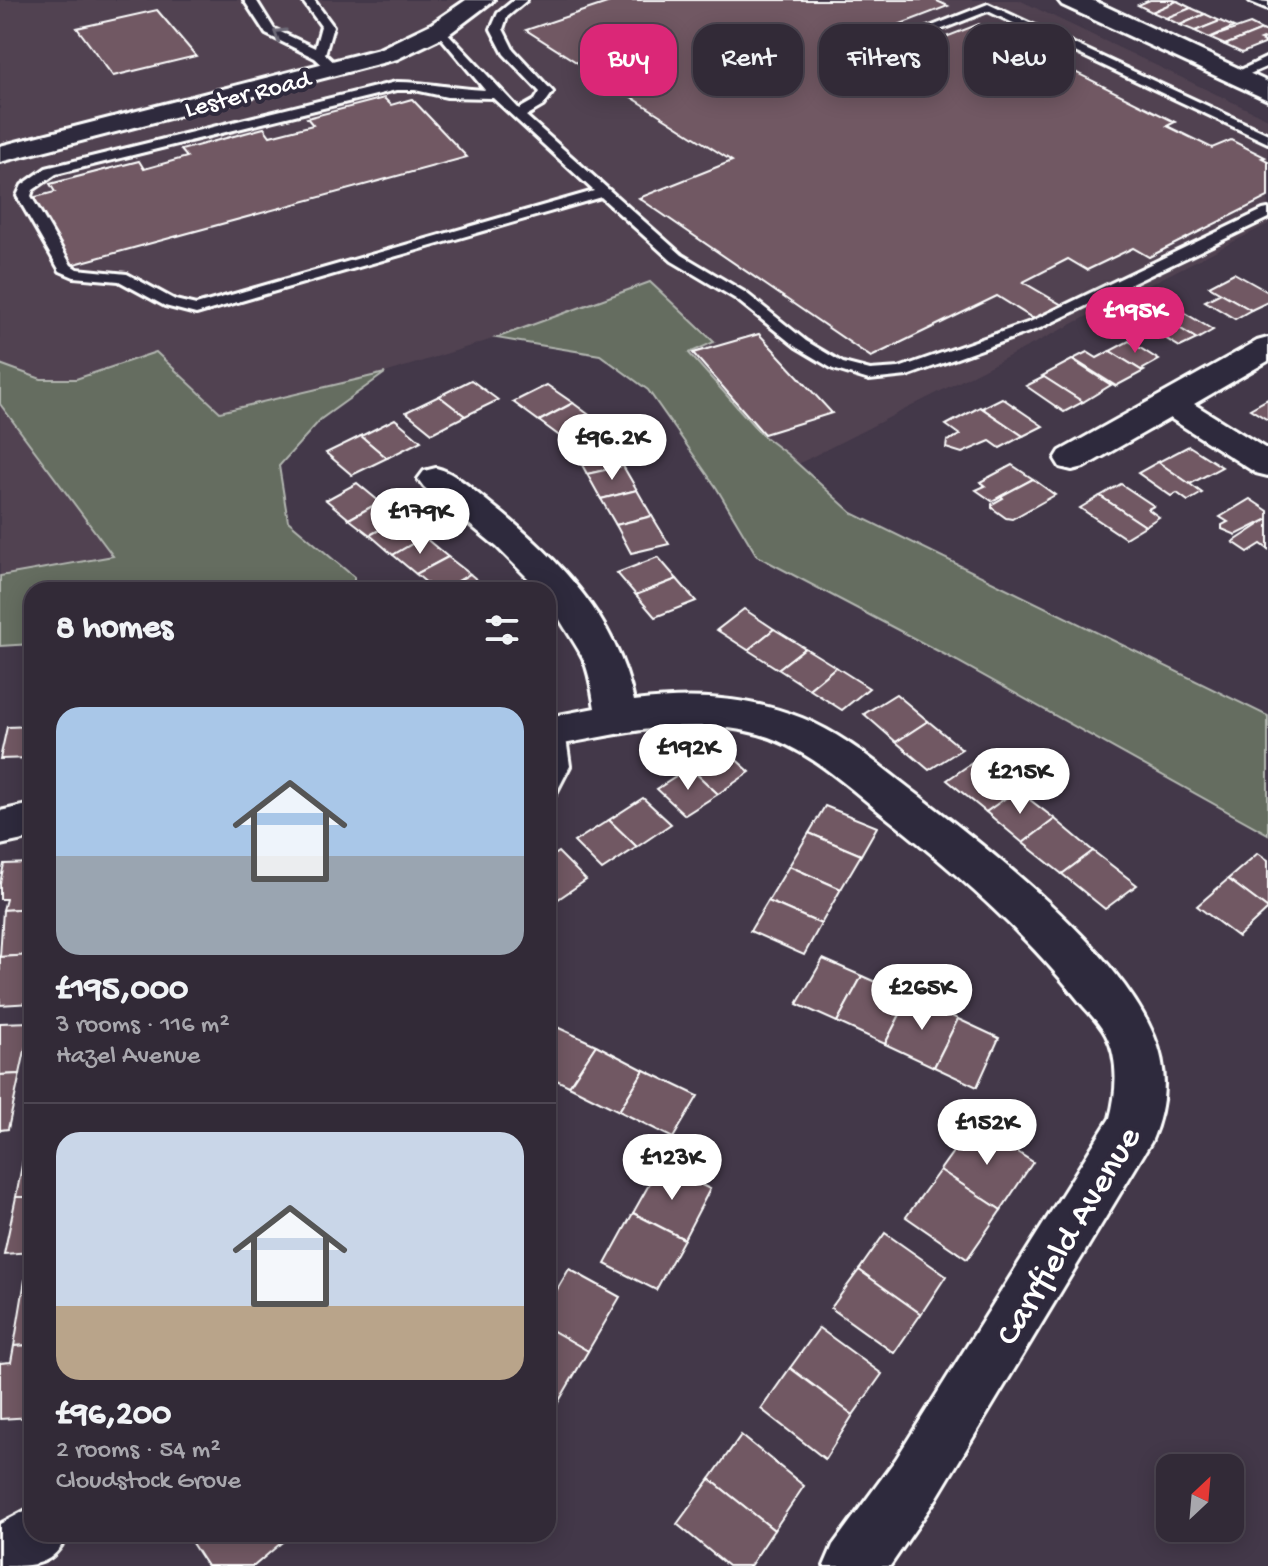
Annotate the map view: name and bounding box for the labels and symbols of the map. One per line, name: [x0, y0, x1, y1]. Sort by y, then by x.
one-way arrow: [273, 29, 287, 44]
street label: Lester Road: [182, 65, 316, 127]
pin: £195K: [1079, 287, 1191, 355]
pin: £96.2K: [547, 414, 677, 482]
pin: £179K: [364, 488, 476, 556]
pin: £192K: [632, 724, 744, 792]
pin: £215K: [964, 748, 1076, 816]
pin: £265K: [866, 964, 978, 1032]
pin: £152K: [931, 1099, 1043, 1167]
street label: Carrfield Avenue: [988, 1120, 1153, 1355]
pin: £123K: [616, 1134, 728, 1202]
north arrow: [1156, 1454, 1244, 1542]

